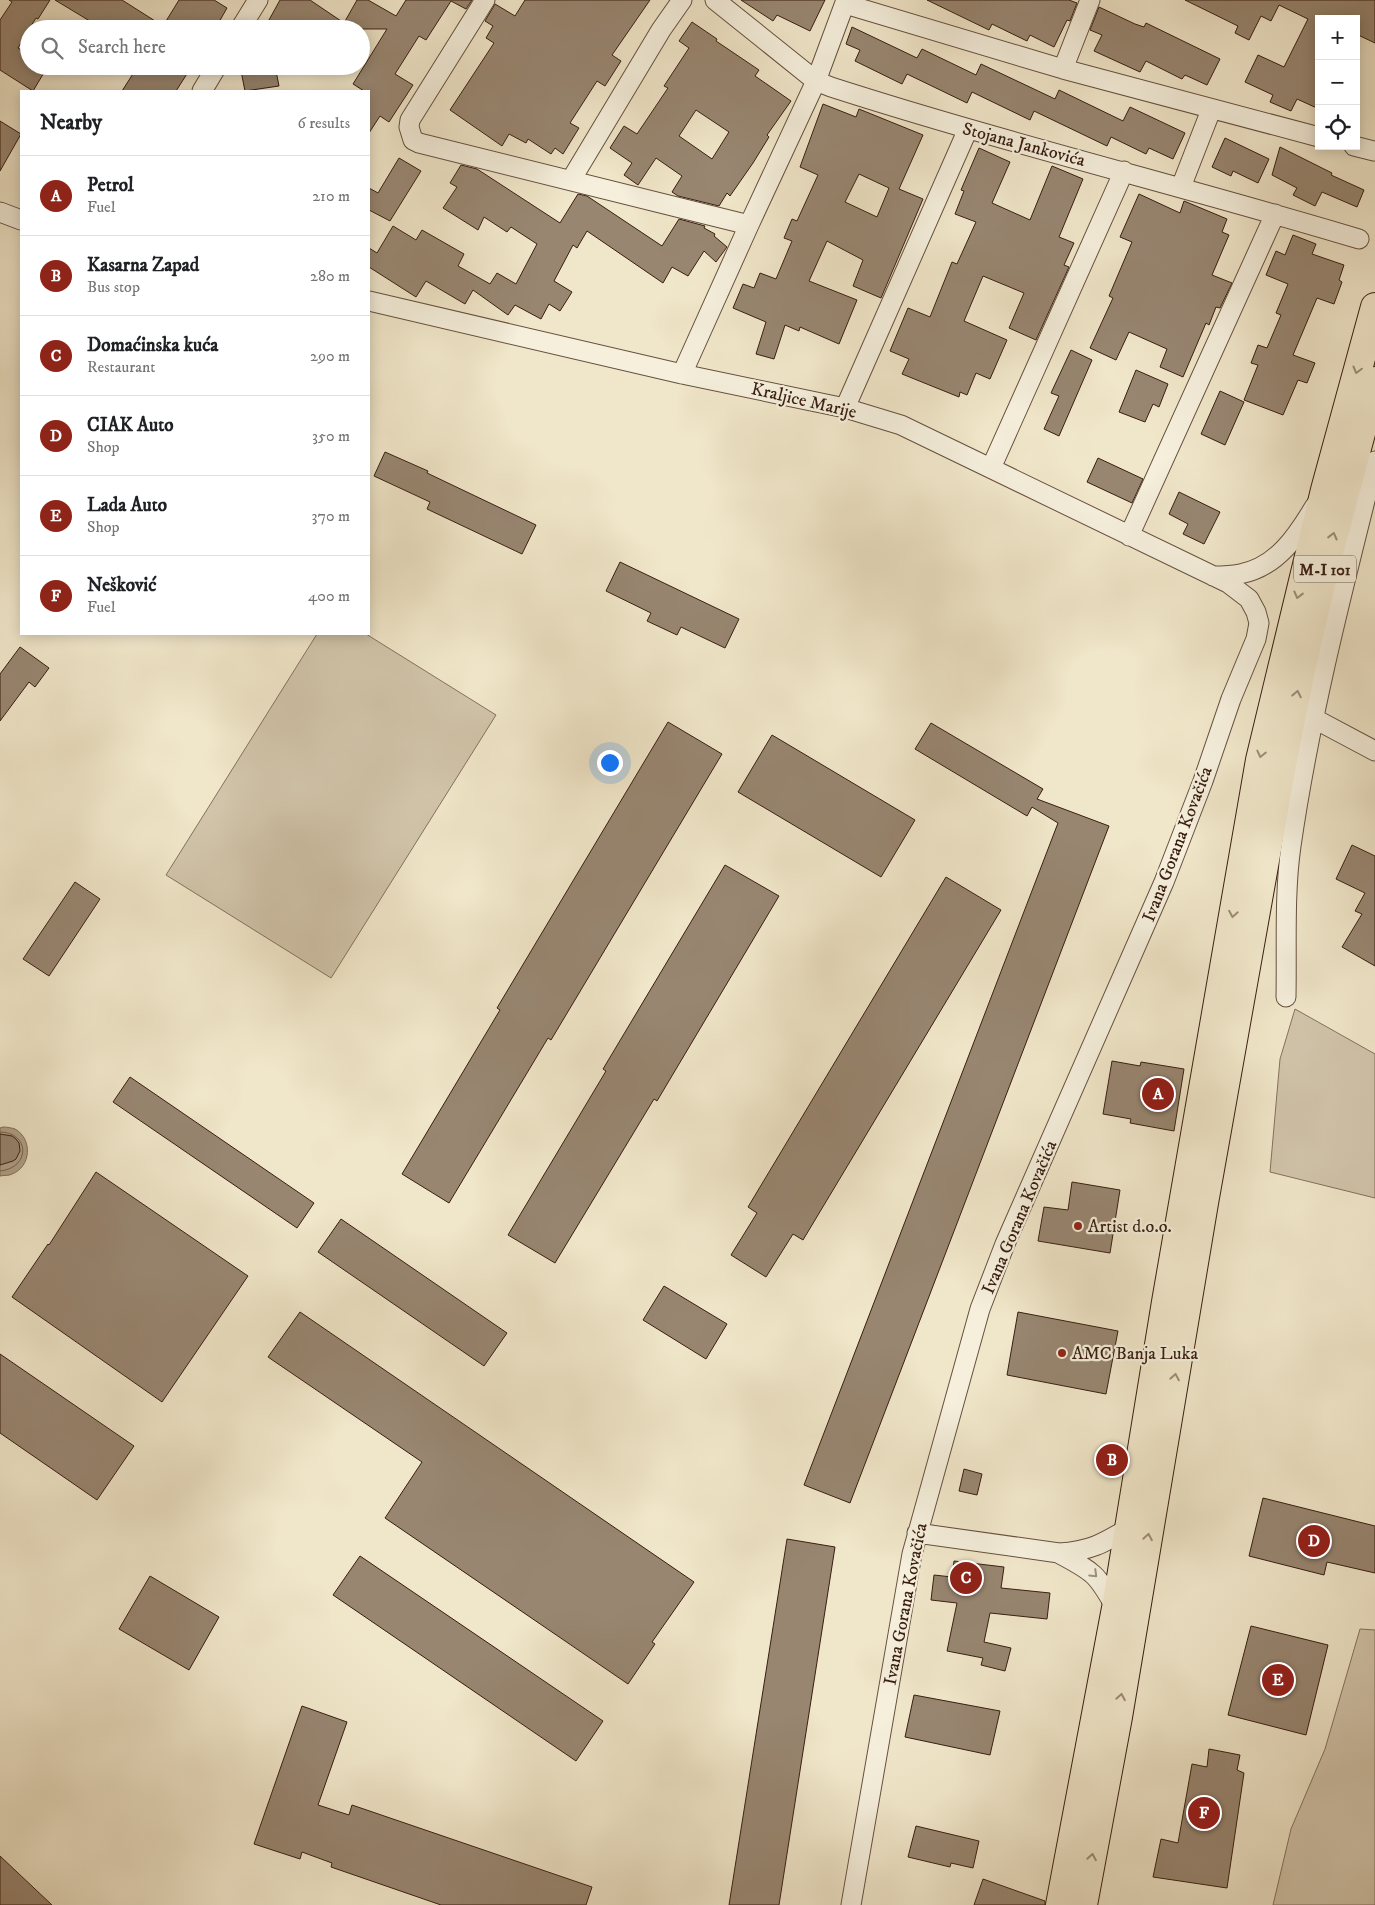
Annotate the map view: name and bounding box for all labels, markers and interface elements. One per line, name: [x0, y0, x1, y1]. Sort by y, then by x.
map controls: [1315, 15, 1360, 150]
button: +: [1315, 15, 1360, 60]
search box: [20, 20, 370, 75]
icon: search: [38, 34, 66, 62]
text: Search here: [78, 36, 166, 59]
button: −: [1315, 60, 1360, 105]
button: locate: [1315, 105, 1360, 150]
text: Nearby: [40, 110, 102, 136]
text: 6 results: [297, 113, 350, 133]
street label: Stojana Jankovića: [960, 118, 1088, 172]
text: Petrol: [87, 174, 134, 197]
text: A: [51, 186, 61, 206]
text: 210 m: [312, 186, 350, 206]
text: Fuel: [87, 197, 116, 217]
text: Kasarna Zapad: [87, 254, 199, 277]
text: B: [51, 266, 61, 286]
text: 280 m: [310, 266, 350, 286]
text: Bus stop: [87, 277, 140, 297]
text: Domaćinska kuća: [87, 334, 218, 357]
text: C: [51, 346, 61, 366]
text: 290 m: [310, 346, 350, 366]
text: Restaurant: [87, 357, 155, 377]
one-way arrow: [1353, 366, 1363, 374]
street label: Kraljice Marije: [749, 378, 859, 424]
text: CIAK Auto: [87, 414, 174, 437]
text: D: [50, 426, 62, 446]
text: 350 m: [312, 426, 350, 446]
text: Shop: [87, 437, 120, 457]
text: Lada Auto: [87, 494, 167, 517]
text: E: [50, 506, 62, 526]
text: 370 m: [312, 506, 350, 526]
text: Shop: [87, 517, 120, 537]
one-way arrow: [1327, 532, 1338, 541]
road number: M-I 101: [1294, 556, 1356, 582]
text: Nešković: [87, 574, 156, 597]
text: F: [51, 586, 61, 606]
text: 400 m: [308, 586, 350, 606]
one-way arrow: [1293, 591, 1304, 600]
text: Fuel: [87, 597, 116, 617]
one-way arrow: [1291, 690, 1301, 699]
one-way arrow: [1256, 749, 1267, 758]
your location: [597, 750, 623, 776]
street label: Ivana Gorana Kovačića: [1138, 763, 1218, 925]
one-way arrow: [1229, 909, 1239, 918]
pin: A: [1142, 1075, 1174, 1113]
street label: Ivana Gorana Kovačića: [978, 1137, 1062, 1297]
place label: Artist d.o.o.: [1088, 1216, 1172, 1238]
marker: Artist d.o.o.: [1072, 1220, 1084, 1232]
place label: AMC Banja Luka: [1072, 1343, 1198, 1365]
marker: AMC Banja Luka: [1056, 1347, 1068, 1359]
one-way arrow: [1170, 1372, 1180, 1381]
pin: B: [1096, 1441, 1128, 1479]
street label: Ivana Gorana Kovačića: [879, 1521, 933, 1687]
pin: D: [1298, 1522, 1330, 1560]
one-way arrow: [1143, 1533, 1153, 1541]
pin: C: [950, 1559, 982, 1597]
one-way arrow: [1088, 1568, 1097, 1577]
pin: E: [1262, 1661, 1294, 1699]
one-way arrow: [1116, 1693, 1126, 1702]
pin: F: [1188, 1794, 1220, 1832]
one-way arrow: [1087, 1853, 1097, 1861]

